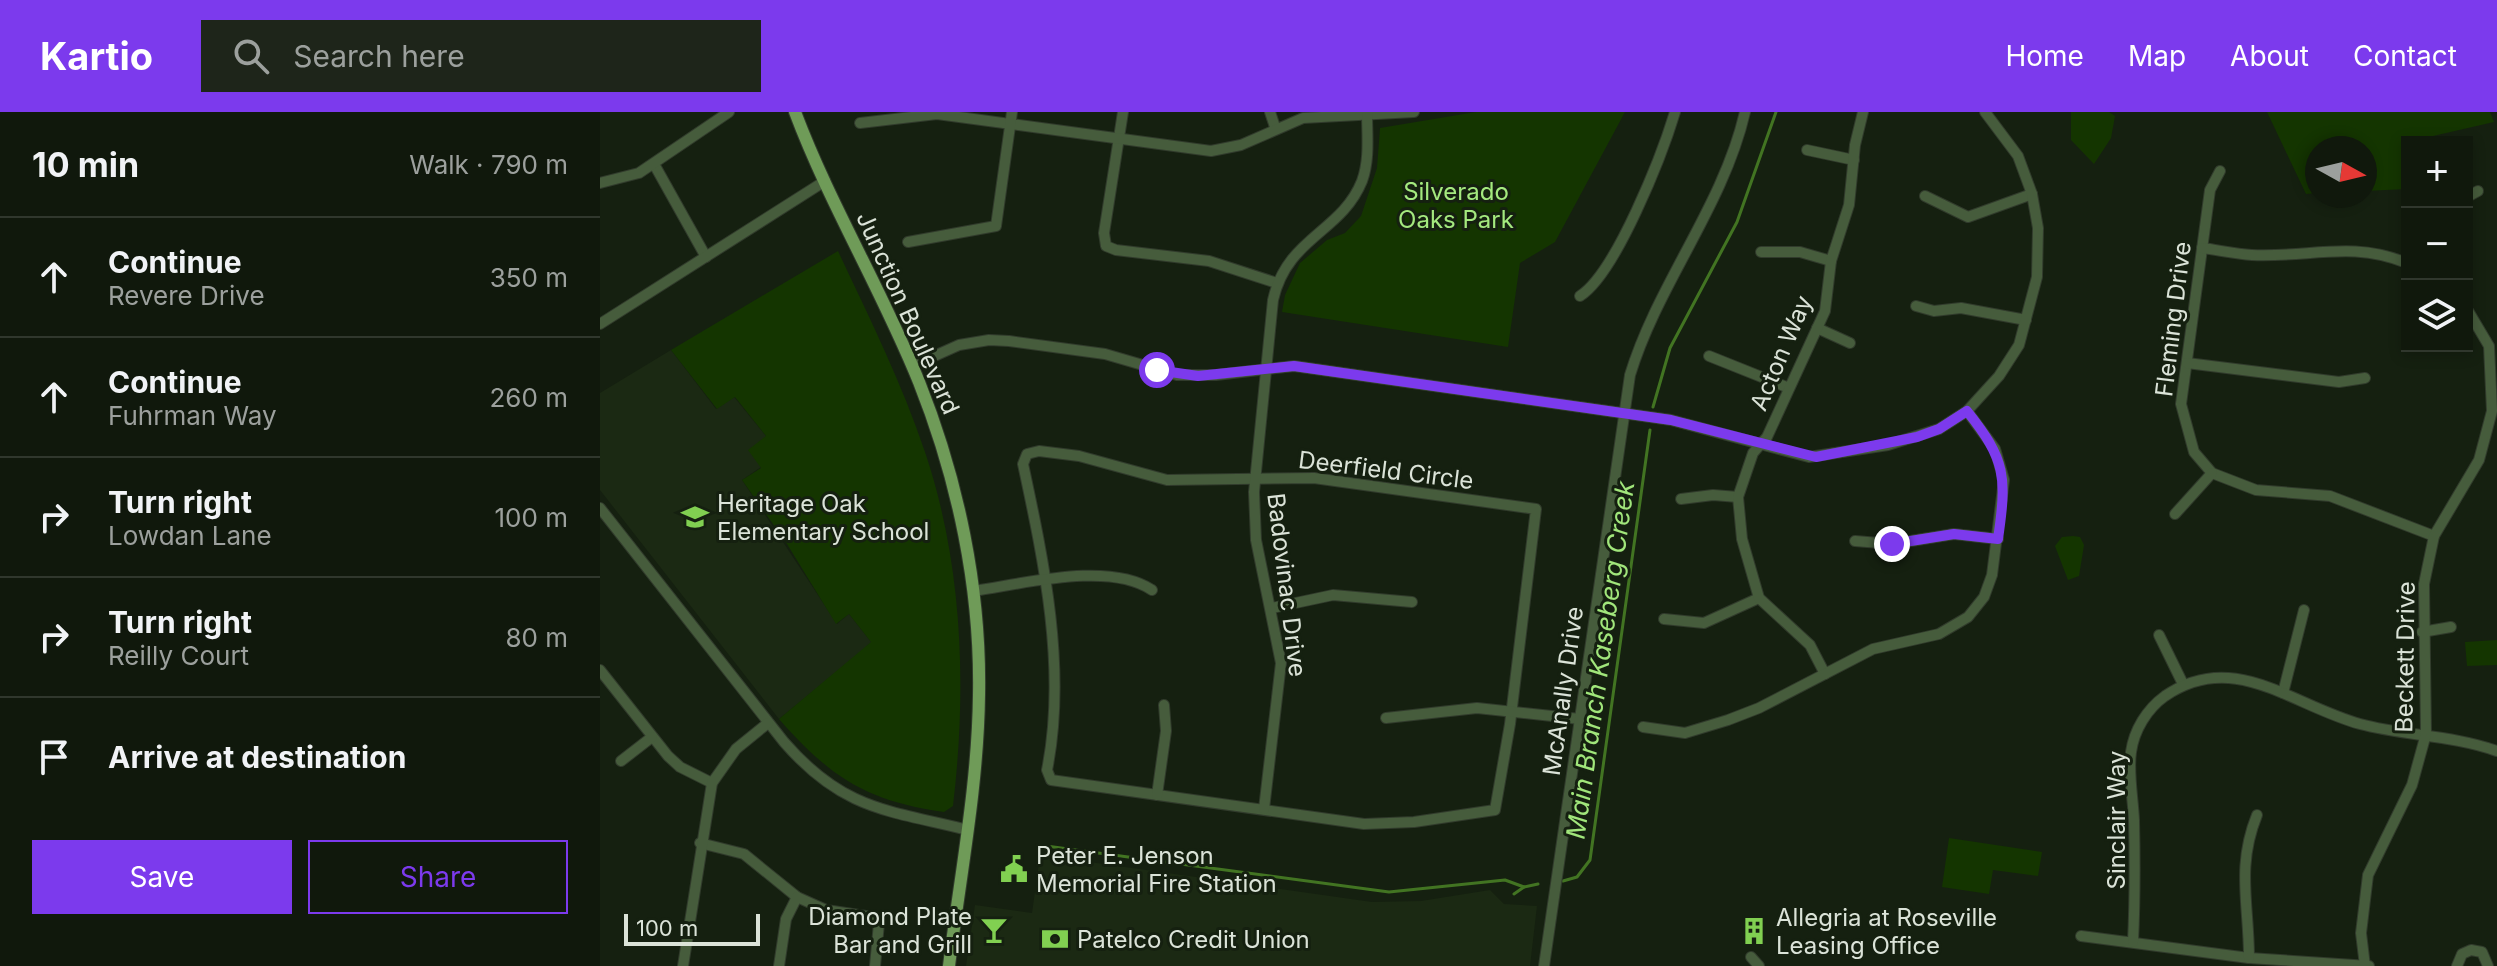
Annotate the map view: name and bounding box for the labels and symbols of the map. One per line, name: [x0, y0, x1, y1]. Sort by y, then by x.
north arrow: [2305, 136, 2377, 208]
park label: Silverado Oaks Park: [1398, 177, 1514, 234]
street label: Junction Boulevard: [850, 207, 966, 419]
street label: Fleming Drive: [2149, 240, 2197, 398]
street label: Acton Way: [1744, 291, 1818, 415]
route start: [1139, 352, 1175, 388]
street label: Deerfield Circle: [1297, 445, 1475, 495]
water label: Main Branch Kaseberg Creek: [1560, 478, 1641, 841]
place label: Heritage Oak Elementary School: [717, 489, 929, 546]
street label: Badovinac Drive: [1261, 492, 1313, 678]
school or university icon: Heritage Oak Elementary School: [680, 502, 710, 532]
route end: [1874, 526, 1910, 562]
street label: Beckett Drive: [2389, 581, 2421, 733]
street label: McAnally Drive: [1537, 605, 1589, 777]
street label: Sinclair Way: [2102, 750, 2131, 890]
place label: Peter E. Jenson Memorial Fire Station: [1036, 841, 1277, 898]
public building icon: Peter E. Jenson Memorial Fire Station: [999, 854, 1029, 884]
place label: Diamond Plate Bar and Grill: [808, 902, 972, 959]
place label: Allegria at Roseville Leasing Office: [1776, 903, 1997, 960]
scale bar: [624, 910, 760, 946]
bar icon: Diamond Plate Bar and Grill: [979, 915, 1009, 945]
building icon: Allegria at Roseville Leasing Office: [1739, 916, 1769, 946]
bank icon: Patelco Credit Union: [1040, 924, 1070, 954]
place label: Patelco Credit Union: [1077, 925, 1310, 954]

